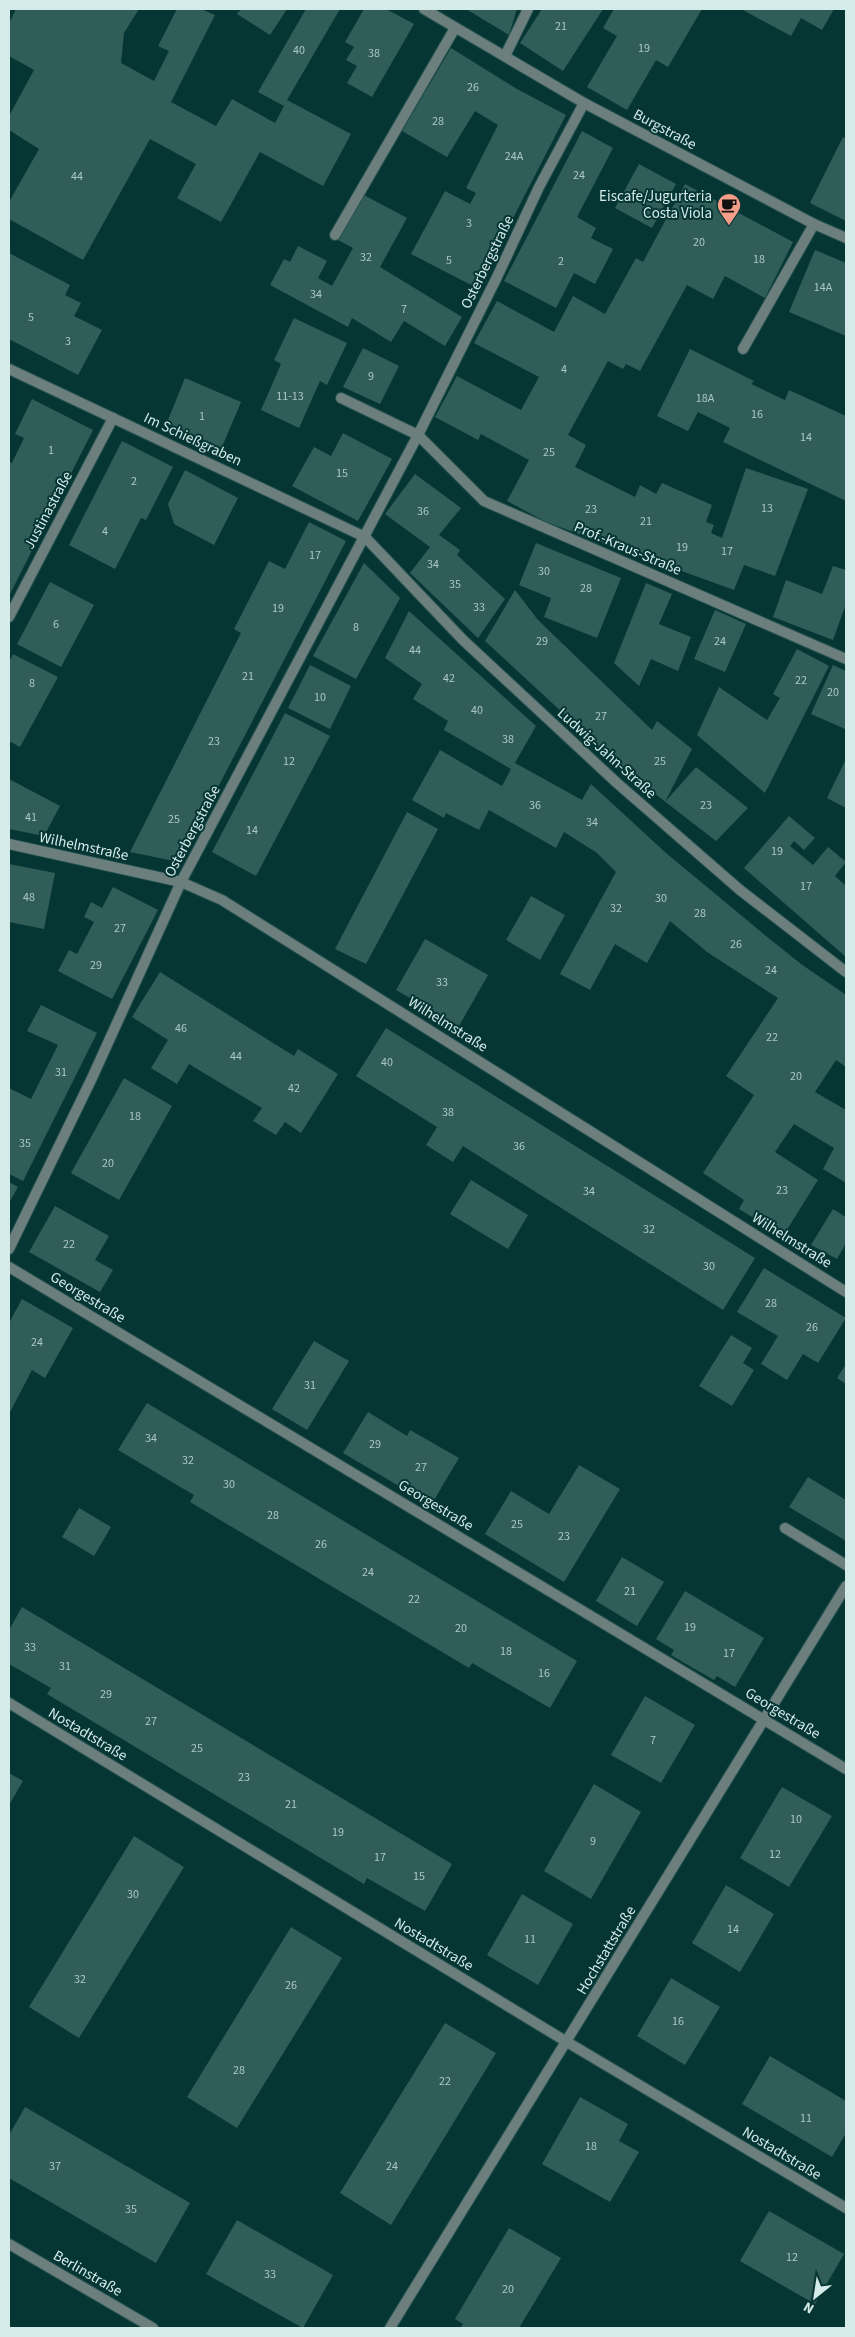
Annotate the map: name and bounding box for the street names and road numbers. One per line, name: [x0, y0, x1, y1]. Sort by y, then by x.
street label: Burgstraße: [629, 104, 700, 155]
street label: Osterbergstraße: [456, 212, 519, 312]
street label: Im Schießgraben: [140, 408, 245, 471]
street label: Justinastraße: [19, 468, 78, 553]
street label: Prof.-Kraus-Straße: [571, 516, 685, 581]
street label: Ludwig-Jahn-Straße: [553, 703, 661, 804]
street label: Osterbergstraße: [159, 782, 226, 881]
street label: Wilhelmstraße: [37, 827, 130, 866]
street label: Wilhelmstraße: [404, 991, 492, 1057]
street label: Wilhelmstraße: [748, 1207, 836, 1273]
street label: Georgestraße: [46, 1267, 129, 1328]
street label: Georgestraße: [394, 1475, 477, 1536]
street label: Georgestraße: [741, 1683, 824, 1744]
street label: Nostadtstraße: [44, 1703, 131, 1766]
street label: Hochstattstraße: [572, 1902, 641, 1999]
street label: Nostadtstraße: [390, 1913, 477, 1976]
street label: Nostadtstraße: [738, 2122, 825, 2185]
street label: Berlinstraße: [49, 2245, 126, 2302]

